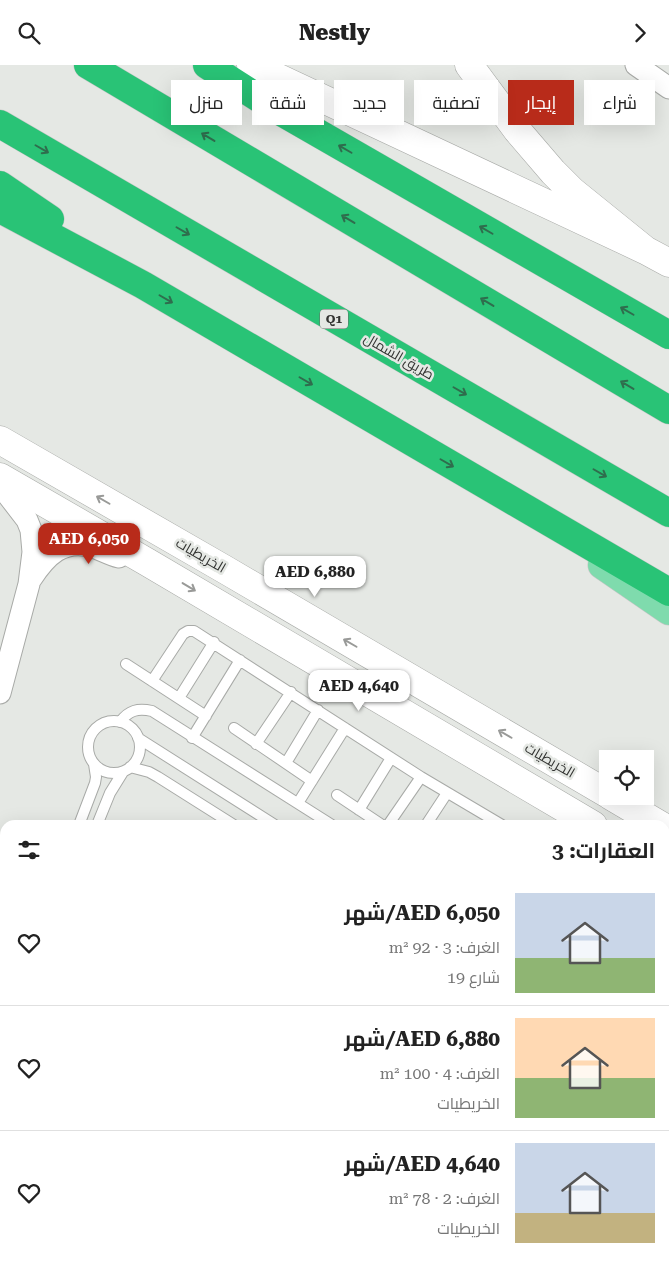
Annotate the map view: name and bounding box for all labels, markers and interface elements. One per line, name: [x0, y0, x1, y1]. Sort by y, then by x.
icon: search: [15, 19, 43, 47]
icon: forward: [626, 19, 654, 47]
text: Nestly: [299, 20, 370, 45]
chip: منزل: [171, 80, 242, 125]
chip: شقة: [252, 80, 324, 125]
chip: جديد: [334, 80, 404, 125]
chip: تصفية: [414, 80, 498, 125]
chip: إيجار: [508, 80, 574, 125]
chip: شراء: [584, 80, 655, 125]
one-way arrow: [201, 131, 215, 141]
one-way arrow: [338, 143, 353, 153]
one-way arrow: [35, 144, 50, 154]
one-way arrow: [341, 214, 355, 224]
one-way arrow: [479, 225, 493, 235]
one-way arrow: [175, 226, 189, 236]
one-way arrow: [158, 294, 173, 304]
one-way arrow: [481, 297, 495, 307]
one-way arrow: [619, 306, 634, 316]
road number: Q1: [320, 309, 348, 329]
street label: طريق الشمال: [361, 330, 437, 383]
one-way arrow: [299, 376, 313, 386]
one-way arrow: [621, 380, 635, 390]
one-way arrow: [452, 386, 467, 396]
one-way arrow: [439, 458, 453, 468]
one-way arrow: [592, 468, 607, 478]
one-way arrow: [97, 494, 111, 504]
pin: AED 6,050: [32, 523, 146, 565]
text: AED 6,050: [49, 529, 129, 548]
street label: الخريطيات: [173, 534, 229, 576]
pin: AED 6,880: [258, 555, 372, 598]
text: AED 6,880: [275, 562, 355, 581]
one-way arrow: [182, 582, 196, 592]
one-way arrow: [343, 637, 358, 647]
pin: AED 4,640: [302, 669, 416, 712]
text: AED 4,640: [319, 676, 399, 695]
one-way arrow: [499, 728, 513, 738]
street label: الخريطيات: [522, 739, 578, 781]
map controls: [599, 750, 654, 805]
button: locate: [599, 750, 654, 805]
icon: filters: [15, 836, 43, 864]
text: العقارات: 3: [552, 839, 655, 863]
text: AED 6,050/شهر: [344, 901, 500, 925]
icon: home: [555, 913, 615, 973]
icon: heart: [15, 929, 43, 957]
text: الغرف: 3 · 92 m²: [389, 938, 500, 957]
text: شارع 19: [447, 968, 500, 987]
text: AED 6,880/شهر: [344, 1027, 500, 1051]
icon: home: [555, 1038, 615, 1098]
icon: heart: [15, 1054, 43, 1082]
text: الغرف: 4 · 100 m²: [380, 1064, 500, 1083]
text: الخريطيات: [437, 1094, 500, 1113]
text: AED 4,640/شهر: [344, 1152, 500, 1176]
icon: home: [555, 1163, 615, 1223]
icon: heart: [15, 1179, 43, 1207]
text: الغرف: 2 · 78 m²: [389, 1189, 500, 1208]
text: الخريطيات: [437, 1219, 500, 1238]

